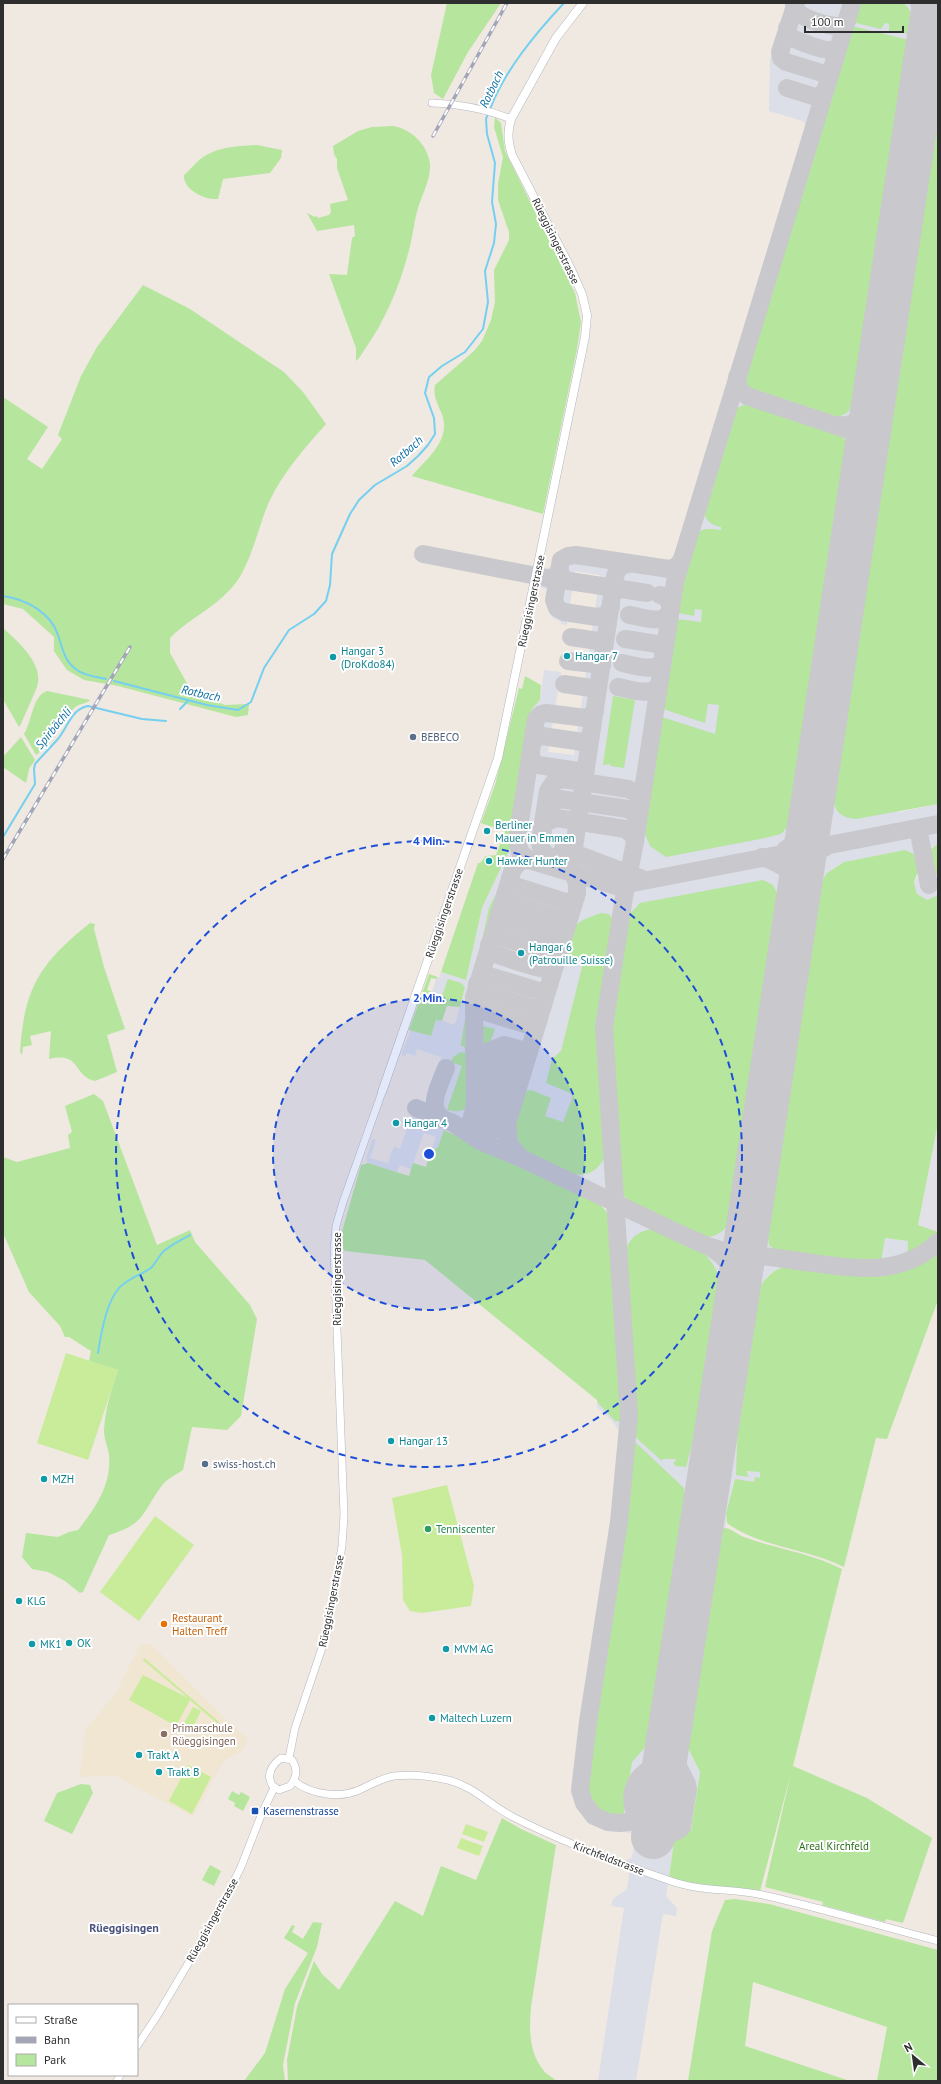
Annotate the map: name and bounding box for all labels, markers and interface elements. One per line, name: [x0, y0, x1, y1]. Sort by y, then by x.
scale bar: [805, 8, 903, 34]
text: 100 m: [811, 14, 844, 29]
water label: Rotbach: [476, 68, 506, 110]
street label: Rüeggisingerstrasse: [529, 196, 583, 287]
water label: Rotbach: [386, 432, 426, 470]
street label: Rüeggisingerstrasse: [514, 553, 548, 648]
place label: Hangar 3 (DroKdo84): [341, 644, 395, 671]
place label: Hangar 7: [575, 649, 618, 663]
marker: Hangar 7: [562, 651, 572, 661]
marker: Hangar 3 (DroKdo84): [328, 652, 338, 662]
water label: Rotbach: [180, 682, 222, 704]
water label: Spirbächli: [32, 704, 75, 752]
place label: BEBECO: [421, 730, 459, 744]
marker: BEBECO: [408, 732, 418, 742]
place label: Berliner Mauer in Emmen: [495, 818, 575, 845]
marker: Berliner Mauer in Emmen: [482, 826, 492, 836]
text: 4 Min.: [413, 833, 445, 848]
place label: Hawker Hunter: [497, 854, 568, 868]
marker: Hawker Hunter: [484, 856, 494, 866]
street label: Rüeggisingerstrasse: [422, 866, 466, 960]
place label: Hangar 6 (Patrouille Suisse): [529, 940, 613, 967]
marker: Hangar 6 (Patrouille Suisse): [516, 948, 526, 958]
text: 2 Min.: [413, 990, 445, 1005]
place label: Hangar 4: [404, 1116, 447, 1130]
marker: Hangar 4: [391, 1118, 401, 1128]
centre of rings: [422, 1147, 436, 1161]
street label: Rüeggisingerstrasse: [330, 1232, 344, 1326]
place label: Hangar 13: [399, 1434, 448, 1448]
marker: Hangar 13: [386, 1436, 396, 1446]
place label: swiss-host.ch: [213, 1457, 276, 1471]
marker: swiss-host.ch: [200, 1459, 210, 1469]
place label: MZH: [52, 1472, 74, 1486]
marker: MZH: [39, 1474, 49, 1484]
place label: Tenniscenter: [436, 1522, 495, 1536]
marker: Tenniscenter: [423, 1524, 433, 1534]
street label: Rüeggisingerstrasse: [315, 1553, 347, 1648]
place label: KLG: [27, 1594, 46, 1608]
marker: KLG: [14, 1596, 24, 1606]
place label: Restaurant Halten Treff: [172, 1611, 228, 1638]
marker: Restaurant Halten Treff: [159, 1619, 169, 1629]
place label: OK: [77, 1636, 92, 1650]
place label: MK1: [40, 1637, 61, 1651]
marker: OK: [64, 1638, 74, 1648]
marker: MK1: [27, 1639, 37, 1649]
place label: MVM AG: [454, 1642, 493, 1656]
marker: MVM AG: [441, 1644, 451, 1654]
place label: Maltech Luzern: [440, 1711, 512, 1725]
marker: Maltech Luzern: [427, 1713, 437, 1723]
place label: Primarschule Rüeggisingen: [172, 1721, 236, 1748]
marker: Primarschule Rüeggisingen: [159, 1729, 169, 1739]
place label: Trakt A: [147, 1748, 180, 1762]
marker: Trakt A: [134, 1750, 144, 1760]
place label: Trakt B: [167, 1765, 200, 1779]
marker: Trakt B: [154, 1767, 164, 1777]
place label: Kasernenstrasse: [263, 1804, 339, 1818]
marker: Kasernenstrasse: [250, 1806, 260, 1816]
street label: Kirchfeldstrasse: [572, 1838, 647, 1878]
park label: Areal Kirchfeld: [799, 1839, 869, 1853]
street label: Rüeggisingerstrasse: [183, 1875, 241, 1964]
district label: Rüeggisingen: [89, 1920, 159, 1935]
legend: [8, 2004, 138, 2076]
text: Straße: [44, 2012, 78, 2027]
text: Bahn: [44, 2032, 70, 2047]
north arrow: [893, 2036, 933, 2076]
text: N: [902, 2039, 915, 2055]
text: Park: [44, 2052, 66, 2067]

